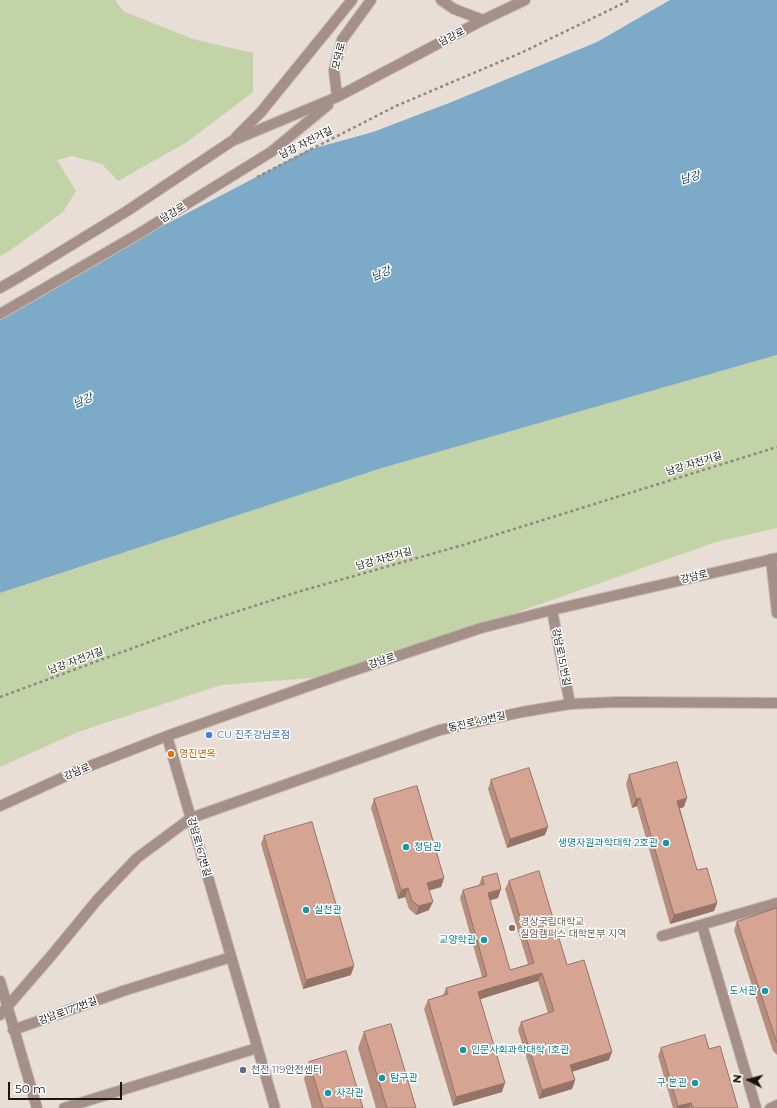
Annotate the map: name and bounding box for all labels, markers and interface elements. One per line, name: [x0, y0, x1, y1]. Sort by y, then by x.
street label: 남강로: [437, 25, 467, 49]
street label: 모덕로: [330, 41, 348, 71]
street label: 남강 자전거길: [278, 125, 334, 161]
water label: 남강: [678, 169, 702, 187]
street label: 남강로: [158, 201, 188, 225]
water label: 남강: [369, 264, 393, 284]
water label: 남강: [71, 391, 95, 411]
street label: 남강 자전거길: [665, 450, 723, 478]
street label: 남강 자전거길: [355, 545, 413, 573]
street label: 강남로: [679, 568, 709, 586]
street label: 강남로151번길: [549, 627, 573, 687]
street label: 남강 자전거길: [47, 645, 105, 677]
street label: 강남로: [367, 651, 397, 671]
street label: 동진로49번길: [447, 710, 507, 734]
place label: CU 진주강남로점: [217, 729, 290, 741]
marker: CU 진주강남로점: [204, 730, 214, 740]
place label: 영진면옥: [179, 748, 216, 760]
marker: 영진면옥: [166, 749, 176, 759]
street label: 강남로: [62, 761, 92, 783]
street label: 강남로167번길: [185, 816, 213, 878]
place label: 생명자원과학대학 2호관: [558, 837, 658, 849]
marker: 생명자원과학대학 2호관: [661, 838, 671, 848]
place label: 청담관: [414, 841, 442, 853]
marker: 청담관: [401, 842, 411, 852]
place label: 실천관: [314, 904, 342, 916]
marker: 실천관: [301, 905, 311, 915]
place label: 경상국립대학교 칠암캠퍼스 대학본부 지역: [520, 916, 626, 940]
marker: 경상국립대학교 칠암캠퍼스 대학본부 지역: [507, 923, 517, 933]
place label: 교양학관: [439, 934, 476, 946]
marker: 교양학관: [479, 935, 489, 945]
place label: 도서관: [729, 985, 757, 997]
marker: 도서관: [760, 986, 770, 996]
street label: 강남로177번길: [37, 995, 99, 1027]
place label: 인문사회과학대학 1호관: [471, 1044, 569, 1056]
marker: 인문사회과학대학 1호관: [458, 1045, 468, 1055]
north arrow: [729, 1060, 769, 1100]
place label: 천전 119안전센터: [251, 1064, 322, 1076]
marker: 천전 119안전센터: [238, 1065, 248, 1075]
place label: 탐구관: [390, 1072, 418, 1084]
marker: 탐구관: [377, 1073, 387, 1083]
scale bar: [10, 1074, 124, 1100]
text: N: [730, 1074, 744, 1084]
place label: 구 본관: [657, 1077, 687, 1089]
marker: 구 본관: [690, 1078, 700, 1088]
text: 50 m: [15, 1081, 46, 1096]
place label: 자각관: [336, 1087, 364, 1099]
marker: 자각관: [323, 1088, 333, 1098]

